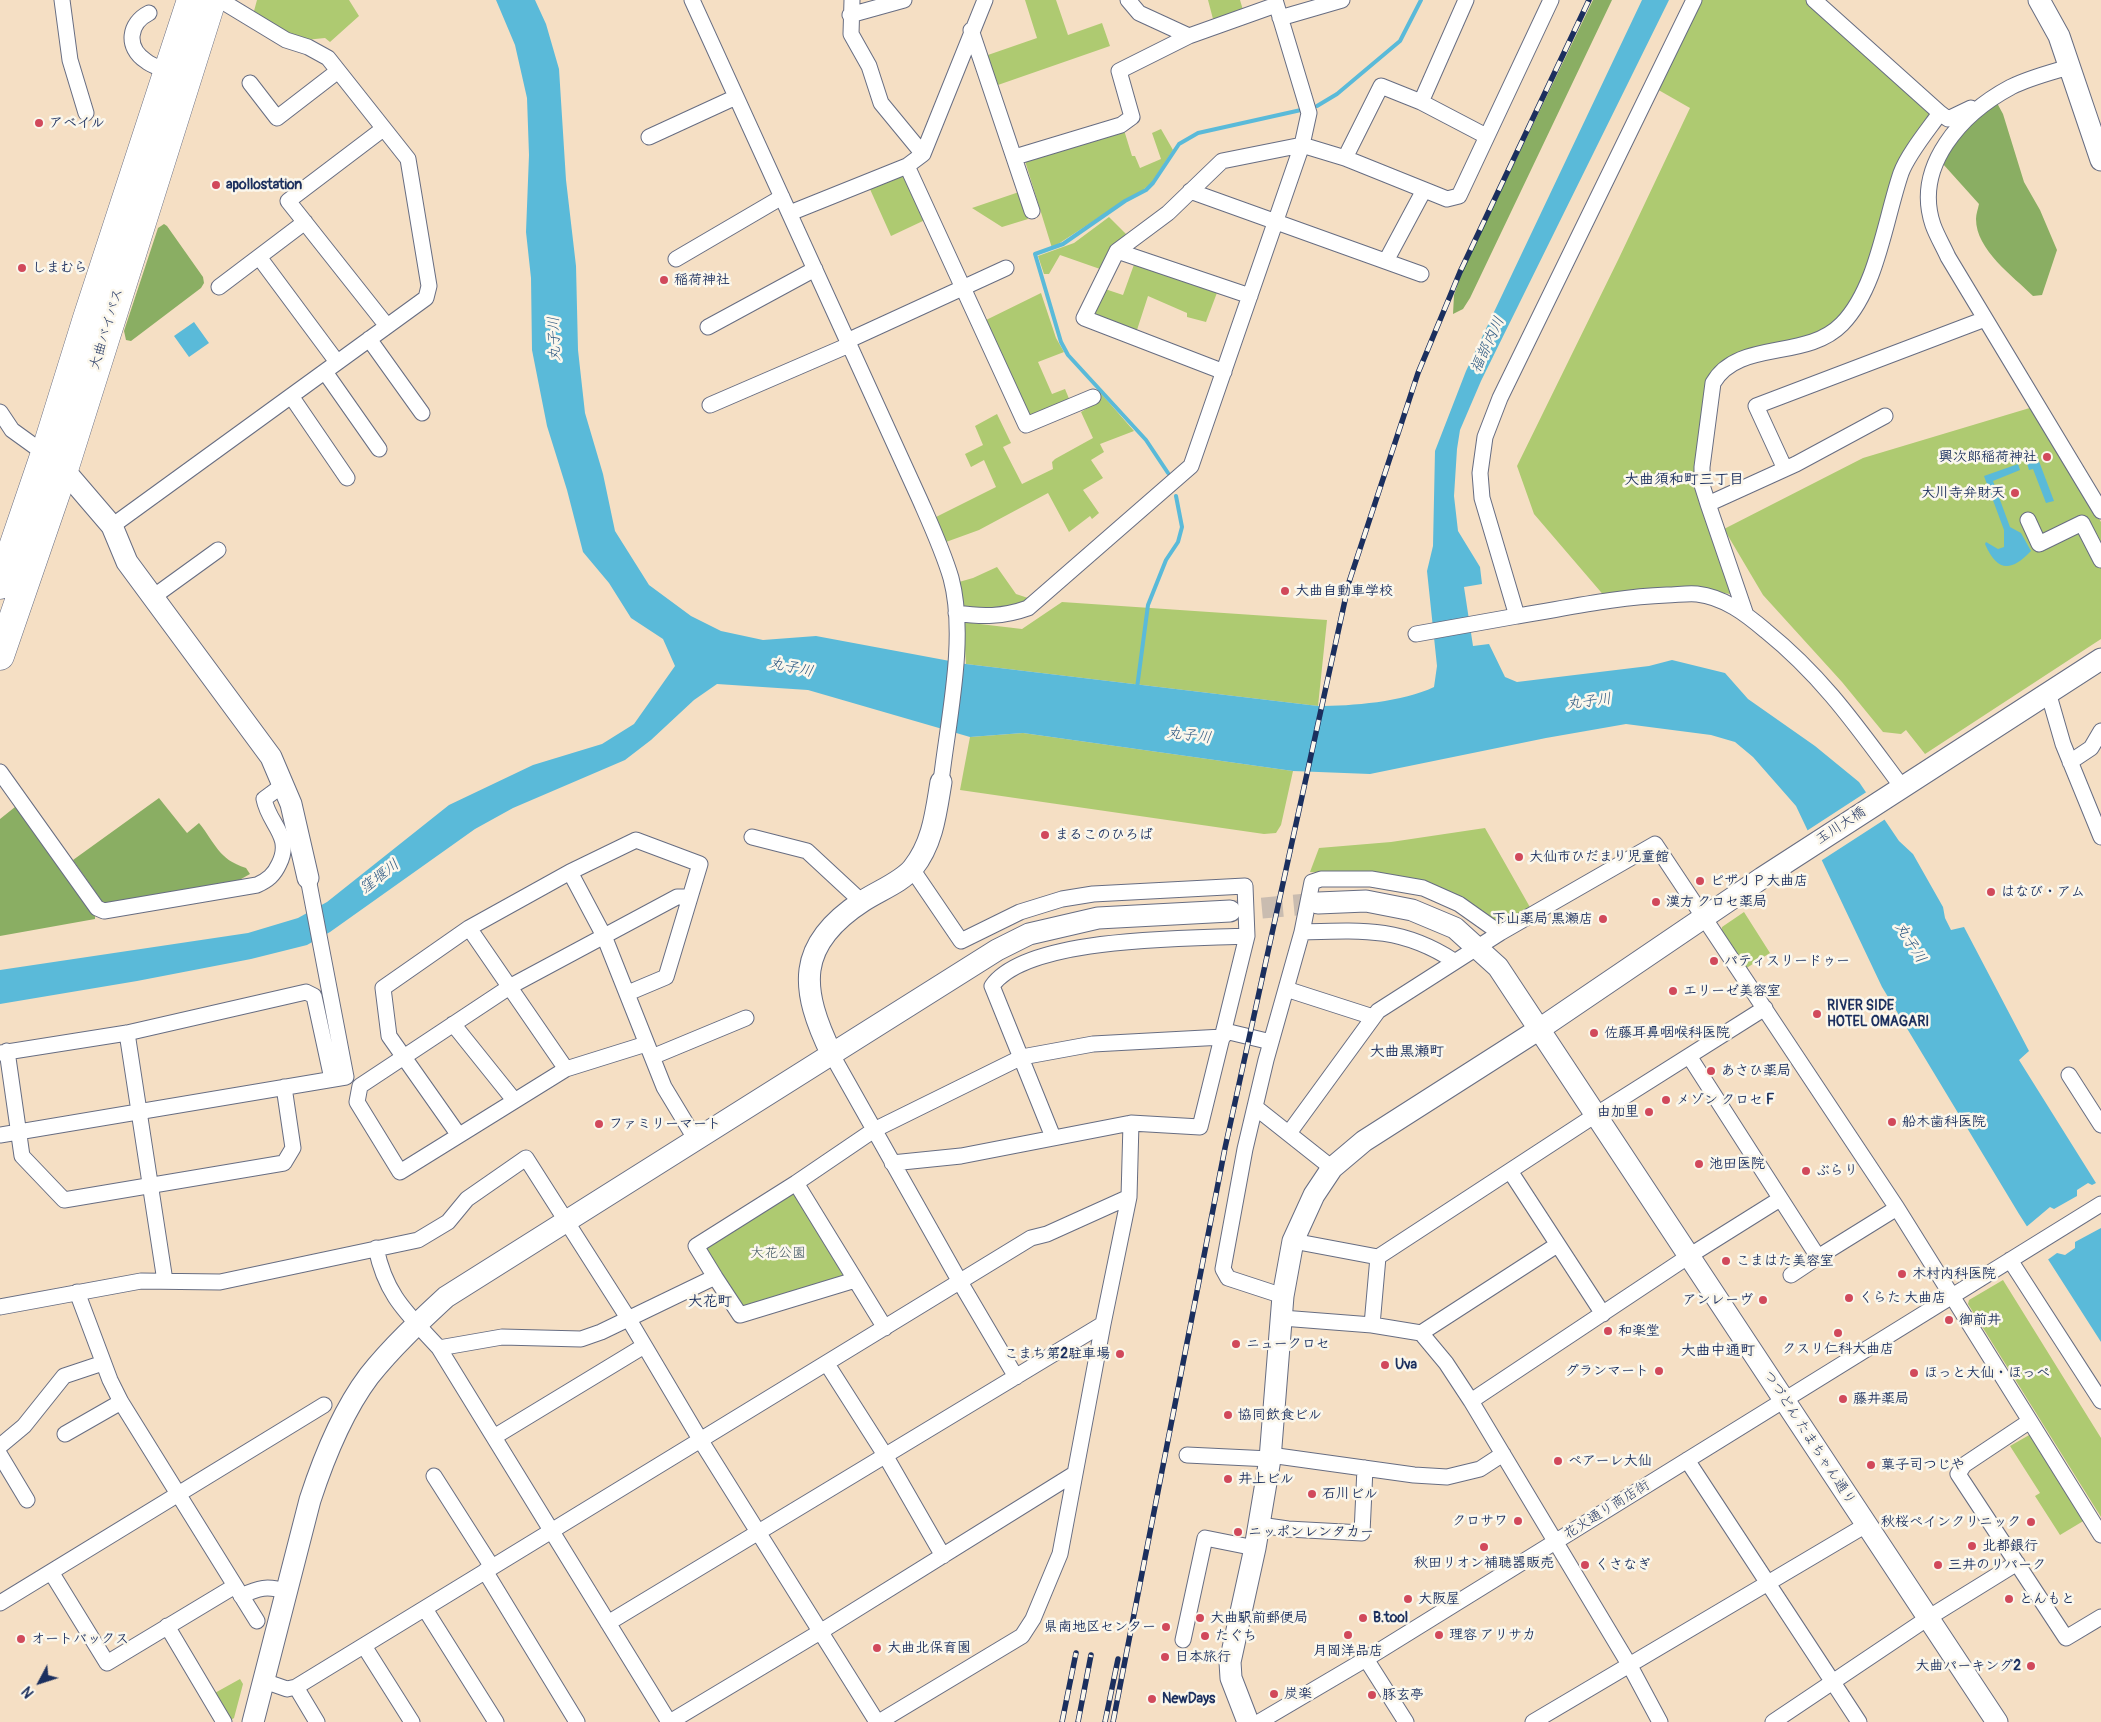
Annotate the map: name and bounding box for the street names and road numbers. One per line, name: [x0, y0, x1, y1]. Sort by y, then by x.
street label: 大曲バイパス: [87, 286, 127, 372]
street label: 玉川大橋: [1813, 804, 1869, 848]
street label: つづどん たまちゃん通り: [1759, 1368, 1859, 1508]
street label: 花火通り商店街: [1561, 1477, 1653, 1543]

